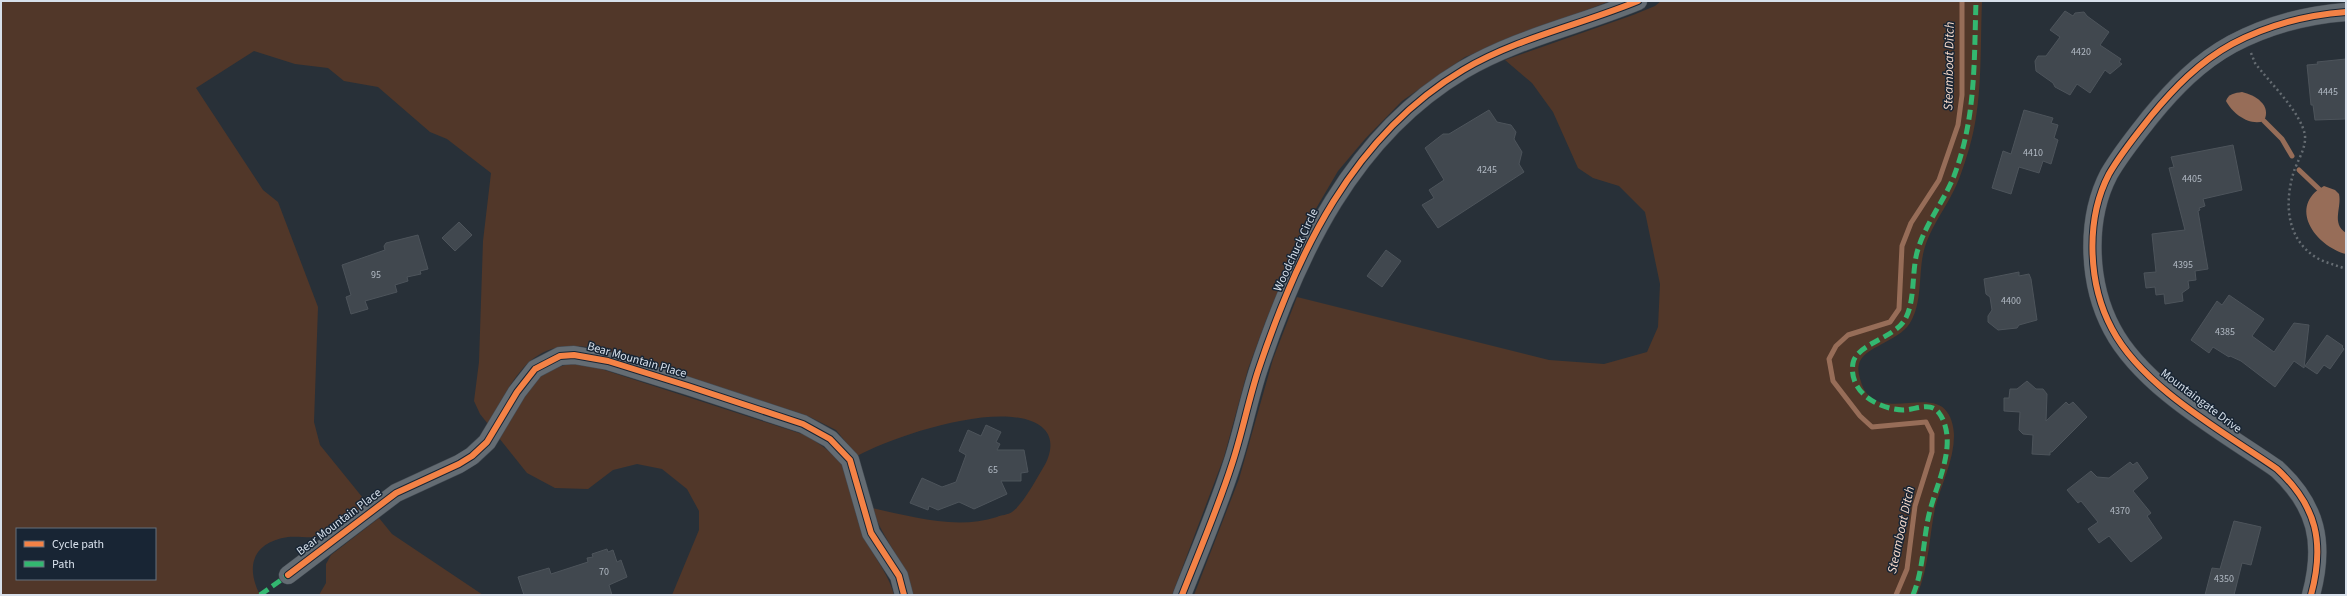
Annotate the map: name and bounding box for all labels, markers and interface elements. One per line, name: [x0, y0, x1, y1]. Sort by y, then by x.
water label: Steamboat Ditch: [1939, 21, 1959, 111]
house number: 4420: [2071, 45, 2091, 59]
house number: 4445: [2318, 85, 2338, 99]
house number: 4410: [2023, 146, 2043, 160]
house number: 4245: [1477, 163, 1497, 177]
house number: 4405: [2182, 172, 2202, 186]
street label: Woodchuck Circle: [1269, 206, 1323, 294]
house number: 4395: [2173, 258, 2193, 272]
house number: 95: [371, 268, 381, 282]
house number: 4400: [2001, 294, 2021, 308]
house number: 4385: [2215, 325, 2235, 339]
street label: Bear Mountain Place: [585, 338, 689, 382]
street label: Mountaingate Drive: [2157, 365, 2245, 437]
house number: 65: [988, 463, 998, 477]
street label: Bear Mountain Place: [293, 484, 385, 560]
water label: Steamboat Ditch: [1883, 484, 1919, 575]
house number: 4370: [2110, 504, 2130, 518]
legend: [16, 528, 156, 580]
text: Cycle path: [52, 536, 104, 553]
text: Path: [52, 556, 75, 573]
house number: 70: [599, 565, 609, 579]
house number: 4350: [2214, 572, 2234, 586]

